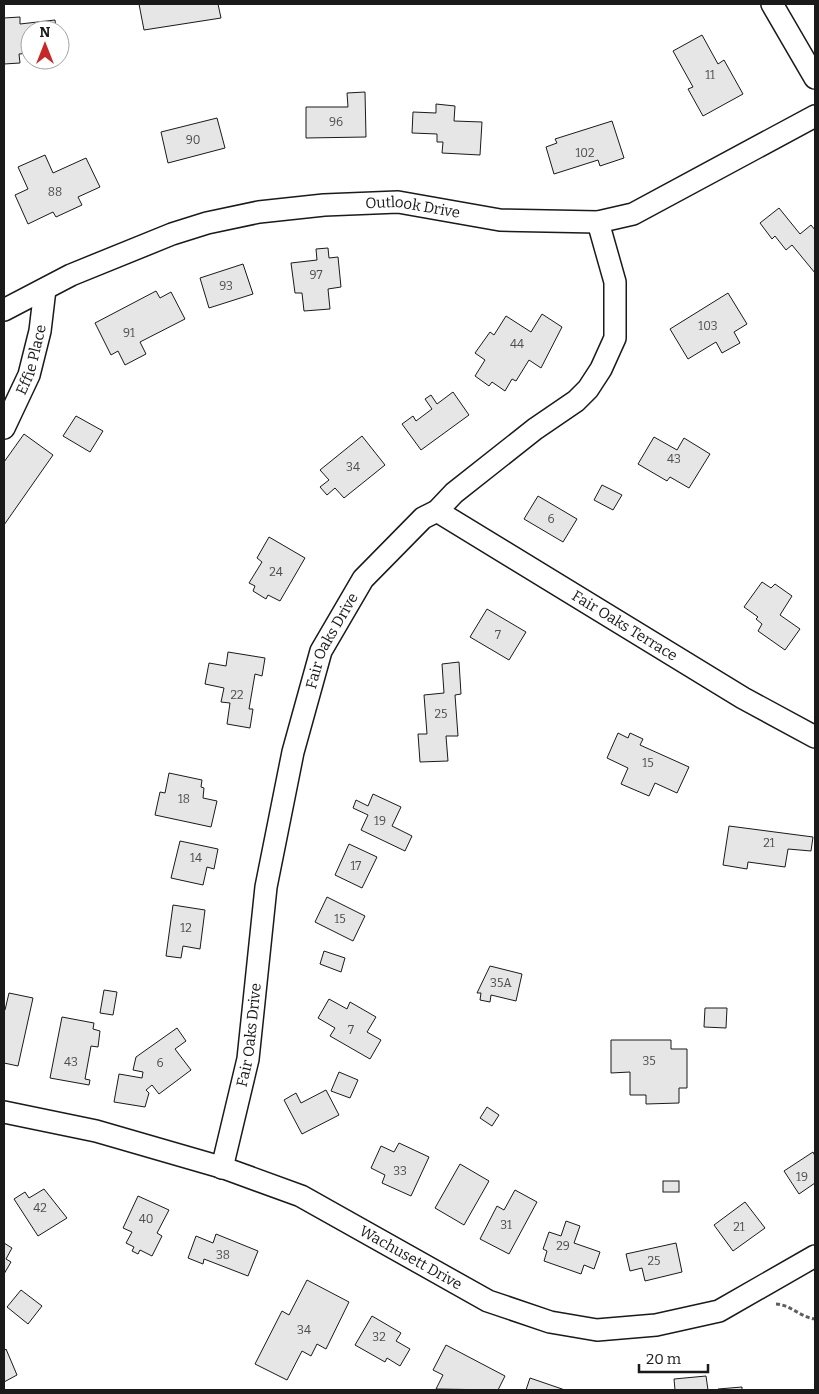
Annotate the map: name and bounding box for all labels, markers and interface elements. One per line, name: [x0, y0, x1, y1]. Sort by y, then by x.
north arrow: [20, 20, 70, 70]
text: N: [40, 24, 51, 41]
house number: 11: [705, 68, 715, 82]
house number: 96: [329, 115, 343, 129]
house number: 90: [186, 133, 200, 147]
house number: 102: [575, 146, 595, 160]
house number: 88: [48, 185, 62, 199]
street label: Outlook Drive: [365, 193, 462, 222]
house number: 97: [310, 268, 322, 282]
house number: 93: [219, 279, 233, 293]
house number: 103: [698, 319, 718, 333]
street label: Effie Place: [12, 324, 50, 398]
house number: 91: [123, 326, 135, 340]
house number: 44: [510, 337, 524, 351]
house number: 43: [667, 452, 681, 466]
house number: 34: [346, 460, 360, 474]
house number: 6: [547, 512, 555, 526]
house number: 24: [269, 565, 283, 579]
street label: Fair Oaks Terrace: [569, 587, 681, 665]
street label: Fair Oaks Drive: [302, 590, 362, 691]
house number: 7: [495, 628, 501, 642]
house number: 22: [230, 688, 244, 702]
house number: 25: [435, 707, 447, 721]
house number: 15: [642, 756, 654, 770]
house number: 18: [178, 792, 190, 806]
house number: 19: [374, 814, 386, 828]
house number: 21: [763, 836, 775, 850]
house number: 14: [190, 851, 202, 865]
house number: 17: [351, 859, 361, 873]
house number: 15: [334, 912, 346, 926]
house number: 12: [180, 921, 192, 935]
house number: 35A: [490, 976, 512, 990]
street label: Fair Oaks Drive: [233, 982, 265, 1089]
house number: 7: [348, 1023, 354, 1037]
house number: 35: [642, 1054, 656, 1068]
house number: 43: [64, 1055, 78, 1069]
house number: 6: [156, 1056, 164, 1070]
house number: 33: [393, 1164, 407, 1178]
house number: 19: [796, 1170, 808, 1184]
house number: 42: [33, 1201, 47, 1215]
house number: 40: [139, 1212, 153, 1226]
house number: 31: [500, 1218, 512, 1232]
house number: 21: [733, 1220, 745, 1234]
street label: Wachusett Drive: [356, 1222, 465, 1294]
house number: 29: [556, 1239, 570, 1253]
house number: 38: [216, 1248, 230, 1262]
house number: 25: [648, 1254, 660, 1268]
house number: 34: [297, 1323, 311, 1337]
house number: 32: [372, 1330, 386, 1344]
scale bar: [639, 1342, 708, 1374]
text: 20 m: [646, 1350, 682, 1368]

